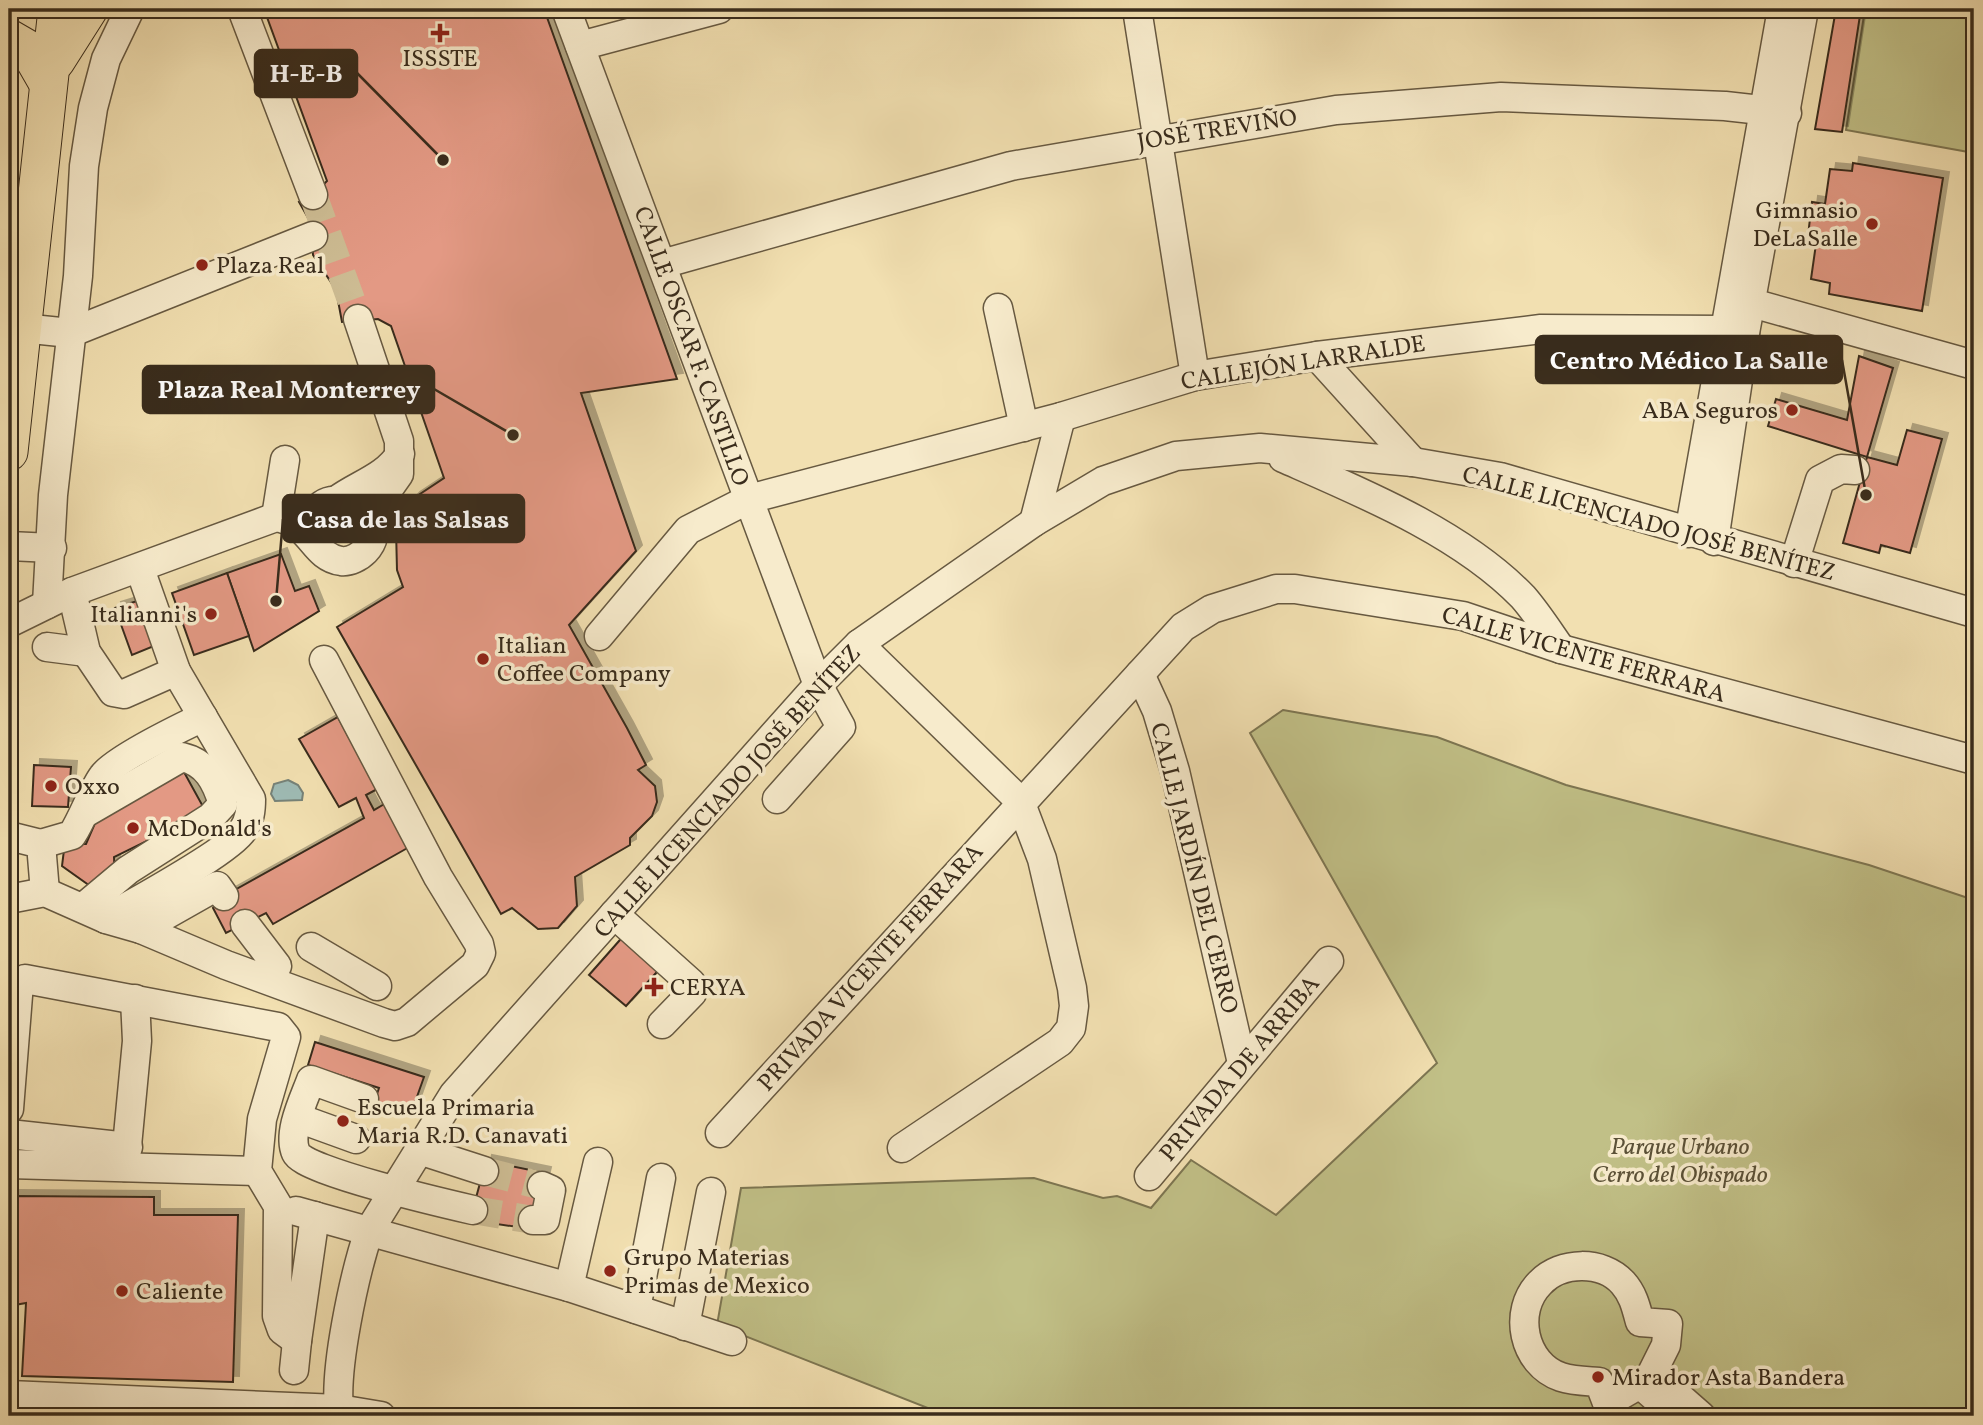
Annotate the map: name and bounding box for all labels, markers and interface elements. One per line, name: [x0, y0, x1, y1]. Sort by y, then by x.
marker: ISSSTE: [432, 25, 448, 41]
place label: ISSSTE: [402, 43, 478, 77]
callout: H-E-B: [255, 50, 357, 97]
text: H-E-B: [269, 57, 343, 93]
street label: JOSÉ TREVIÑO: [1135, 102, 1300, 160]
place label: Gimnasio DeLaSalle: [1753, 195, 1858, 257]
street label: CALLE OSCAR F. CASTILLO: [624, 202, 757, 491]
marker: Gimnasio DeLaSalle: [1864, 216, 1880, 232]
place label: Plaza Real: [216, 250, 324, 284]
marker: Plaza Real: [194, 257, 210, 273]
street label: CALLEJÓN LARRALDE: [1179, 328, 1428, 400]
callout: Centro Médico La Salle: [1536, 336, 1842, 383]
text: Centro Médico La Salle: [1550, 344, 1828, 380]
callout: Plaza Real Monterrey: [143, 366, 434, 413]
text: Plaza Real Monterrey: [157, 373, 421, 409]
place label: ABA Seguros: [1642, 395, 1778, 429]
marker: ABA Seguros: [1784, 402, 1800, 418]
street label: CALLE LICENCIADO JOSÉ BENÍTEZ: [1458, 459, 1839, 591]
callout: Casa de las Salsas: [283, 495, 524, 542]
text: Casa de las Salsas: [297, 503, 509, 539]
place label: Italianni's: [90, 599, 197, 633]
street label: CALLE VICENTE FERRARA: [1438, 599, 1729, 713]
marker: Italianni's: [203, 606, 219, 622]
place label: Italian Coffee Company: [497, 630, 671, 692]
street label: CALLE LICENCIADO JOSÉ BENÍTEZ: [587, 638, 870, 947]
marker: Italian Coffee Company: [475, 651, 491, 667]
street label: CALLE JARDÍN DEL CERRO: [1140, 719, 1246, 1018]
place label: Oxxo: [65, 771, 120, 805]
marker: Oxxo: [43, 778, 59, 794]
place label: McDonald's: [147, 813, 272, 847]
marker: McDonald's: [125, 820, 141, 836]
street label: PRIVADA VICENTE FERRARA: [751, 837, 992, 1100]
street label: PRIVADA DE ARRIBA: [1152, 969, 1329, 1170]
place label: CERYA: [670, 972, 746, 1006]
marker: CERYA: [644, 977, 664, 997]
place label: Escuela Primaria Maria R.D. Canavati: [357, 1092, 568, 1154]
marker: Escuela Primaria Maria R.D. Canavati: [335, 1113, 351, 1129]
park label: Parque Urbano Cerro del Obispado: [1592, 1131, 1768, 1193]
place label: Grupo Materias Primas de Mexico: [624, 1242, 810, 1304]
marker: Grupo Materias Primas de Mexico: [602, 1263, 618, 1279]
place label: Caliente: [136, 1276, 223, 1310]
marker: Caliente: [114, 1283, 130, 1299]
place label: Mirador Asta Bandera: [1612, 1362, 1845, 1396]
marker: Mirador Asta Bandera: [1590, 1369, 1606, 1385]

